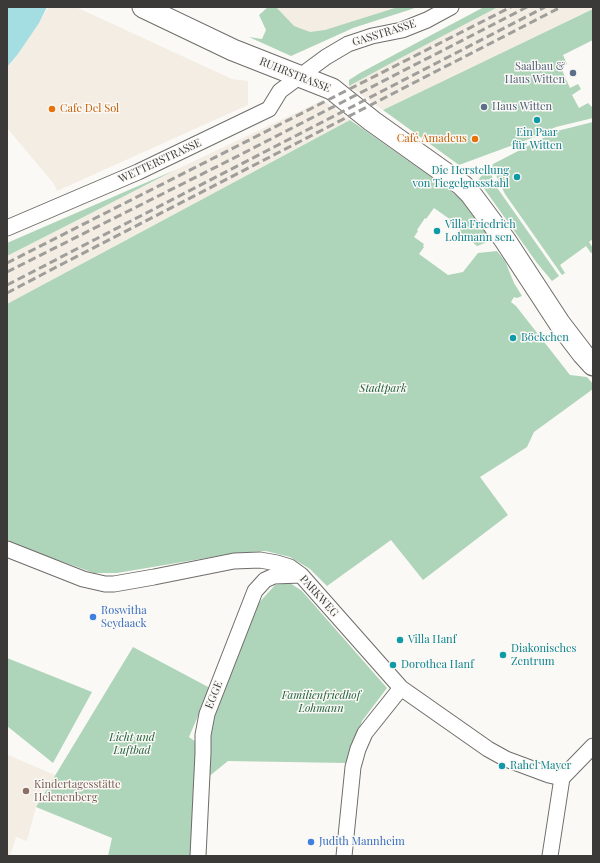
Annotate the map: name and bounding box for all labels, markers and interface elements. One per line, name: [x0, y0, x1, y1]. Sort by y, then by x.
street label: GASSTRASSE: [351, 17, 417, 49]
street label: RUHRSTRASSE: [258, 55, 332, 95]
place label: Saalbau & Haus Witten: [505, 60, 565, 86]
marker: Saalbau & Haus Witten: [568, 68, 578, 78]
place label: Haus Witten: [492, 100, 552, 114]
place label: Cafe Del Sol: [60, 102, 119, 116]
marker: Haus Witten: [479, 102, 489, 112]
marker: Cafe Del Sol: [47, 104, 57, 114]
marker: Ein Paar für Witten: [532, 115, 542, 125]
place label: Ein Paar für Witten: [512, 126, 562, 152]
place label: Café Amadeus: [397, 132, 467, 146]
marker: Café Amadeus: [470, 134, 480, 144]
street label: WETTERSTRASSE: [117, 136, 203, 186]
place label: Die Herstellung von Tiegelgussstahl: [412, 164, 509, 190]
marker: Die Herstellung von Tiegelgussstahl: [512, 172, 522, 182]
place label: Villa Friedrich Lohmann sen.: [445, 218, 516, 244]
marker: Villa Friedrich Lohmann sen.: [432, 226, 442, 236]
place label: Böckchen: [521, 331, 569, 345]
marker: Böckchen: [508, 333, 518, 343]
park label: Stadtpark: [359, 382, 407, 396]
street label: PARKWEG: [297, 572, 341, 620]
place label: Roswitha Seydaack: [101, 604, 147, 630]
marker: Roswitha Seydaack: [88, 612, 98, 622]
place label: Villa Hanf: [408, 633, 456, 647]
marker: Villa Hanf: [395, 635, 405, 645]
place label: Diakonisches Zentrum: [511, 642, 576, 668]
marker: Diakonisches Zentrum: [498, 650, 508, 660]
place label: Dorothea Hanf: [401, 658, 474, 672]
marker: Dorothea Hanf: [388, 660, 398, 670]
street label: EGGE: [202, 679, 226, 711]
park label: Familienfriedhof Lohmann: [282, 689, 360, 715]
park label: Licht und Luftbad: [109, 731, 155, 757]
place label: Rahel Mayer: [510, 759, 571, 773]
marker: Rahel Mayer: [497, 761, 507, 771]
place label: Kindertagesstätte Helenenberg: [34, 778, 121, 804]
marker: Kindertagesstätte Helenenberg: [21, 786, 31, 796]
place label: Judith Mannheim: [319, 835, 405, 849]
marker: Judith Mannheim: [306, 837, 316, 847]

